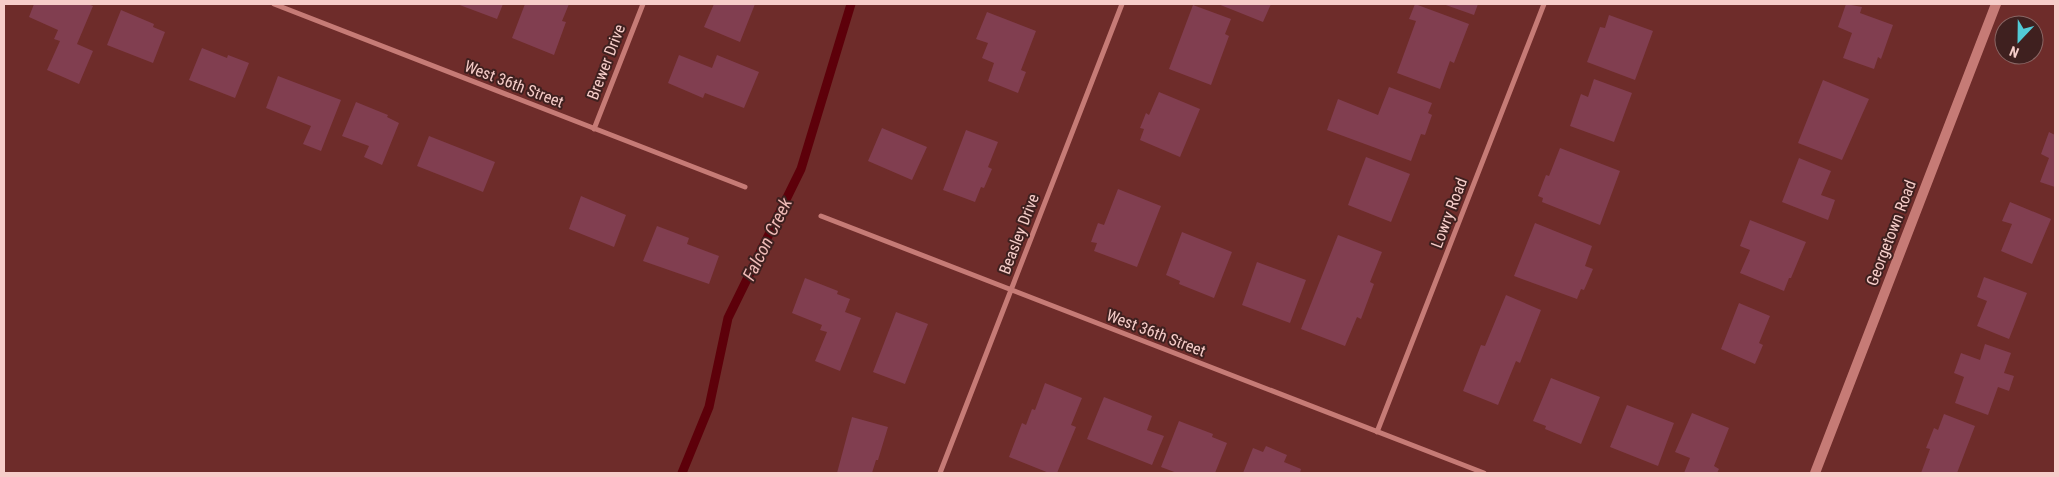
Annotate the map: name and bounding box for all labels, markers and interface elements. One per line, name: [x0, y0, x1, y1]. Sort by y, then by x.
north arrow: [1994, 15, 2044, 65]
street label: Brewer Drive: [583, 22, 629, 102]
text: N: [2007, 43, 2021, 61]
street label: West 36th Street: [462, 56, 566, 112]
street label: Lowry Road: [1427, 175, 1471, 251]
street label: Georgetown Road: [1862, 177, 1920, 289]
street label: Beasley Drive: [995, 191, 1043, 277]
water label: Falcon Creek: [738, 193, 796, 284]
street label: West 36th Street: [1104, 305, 1208, 361]

